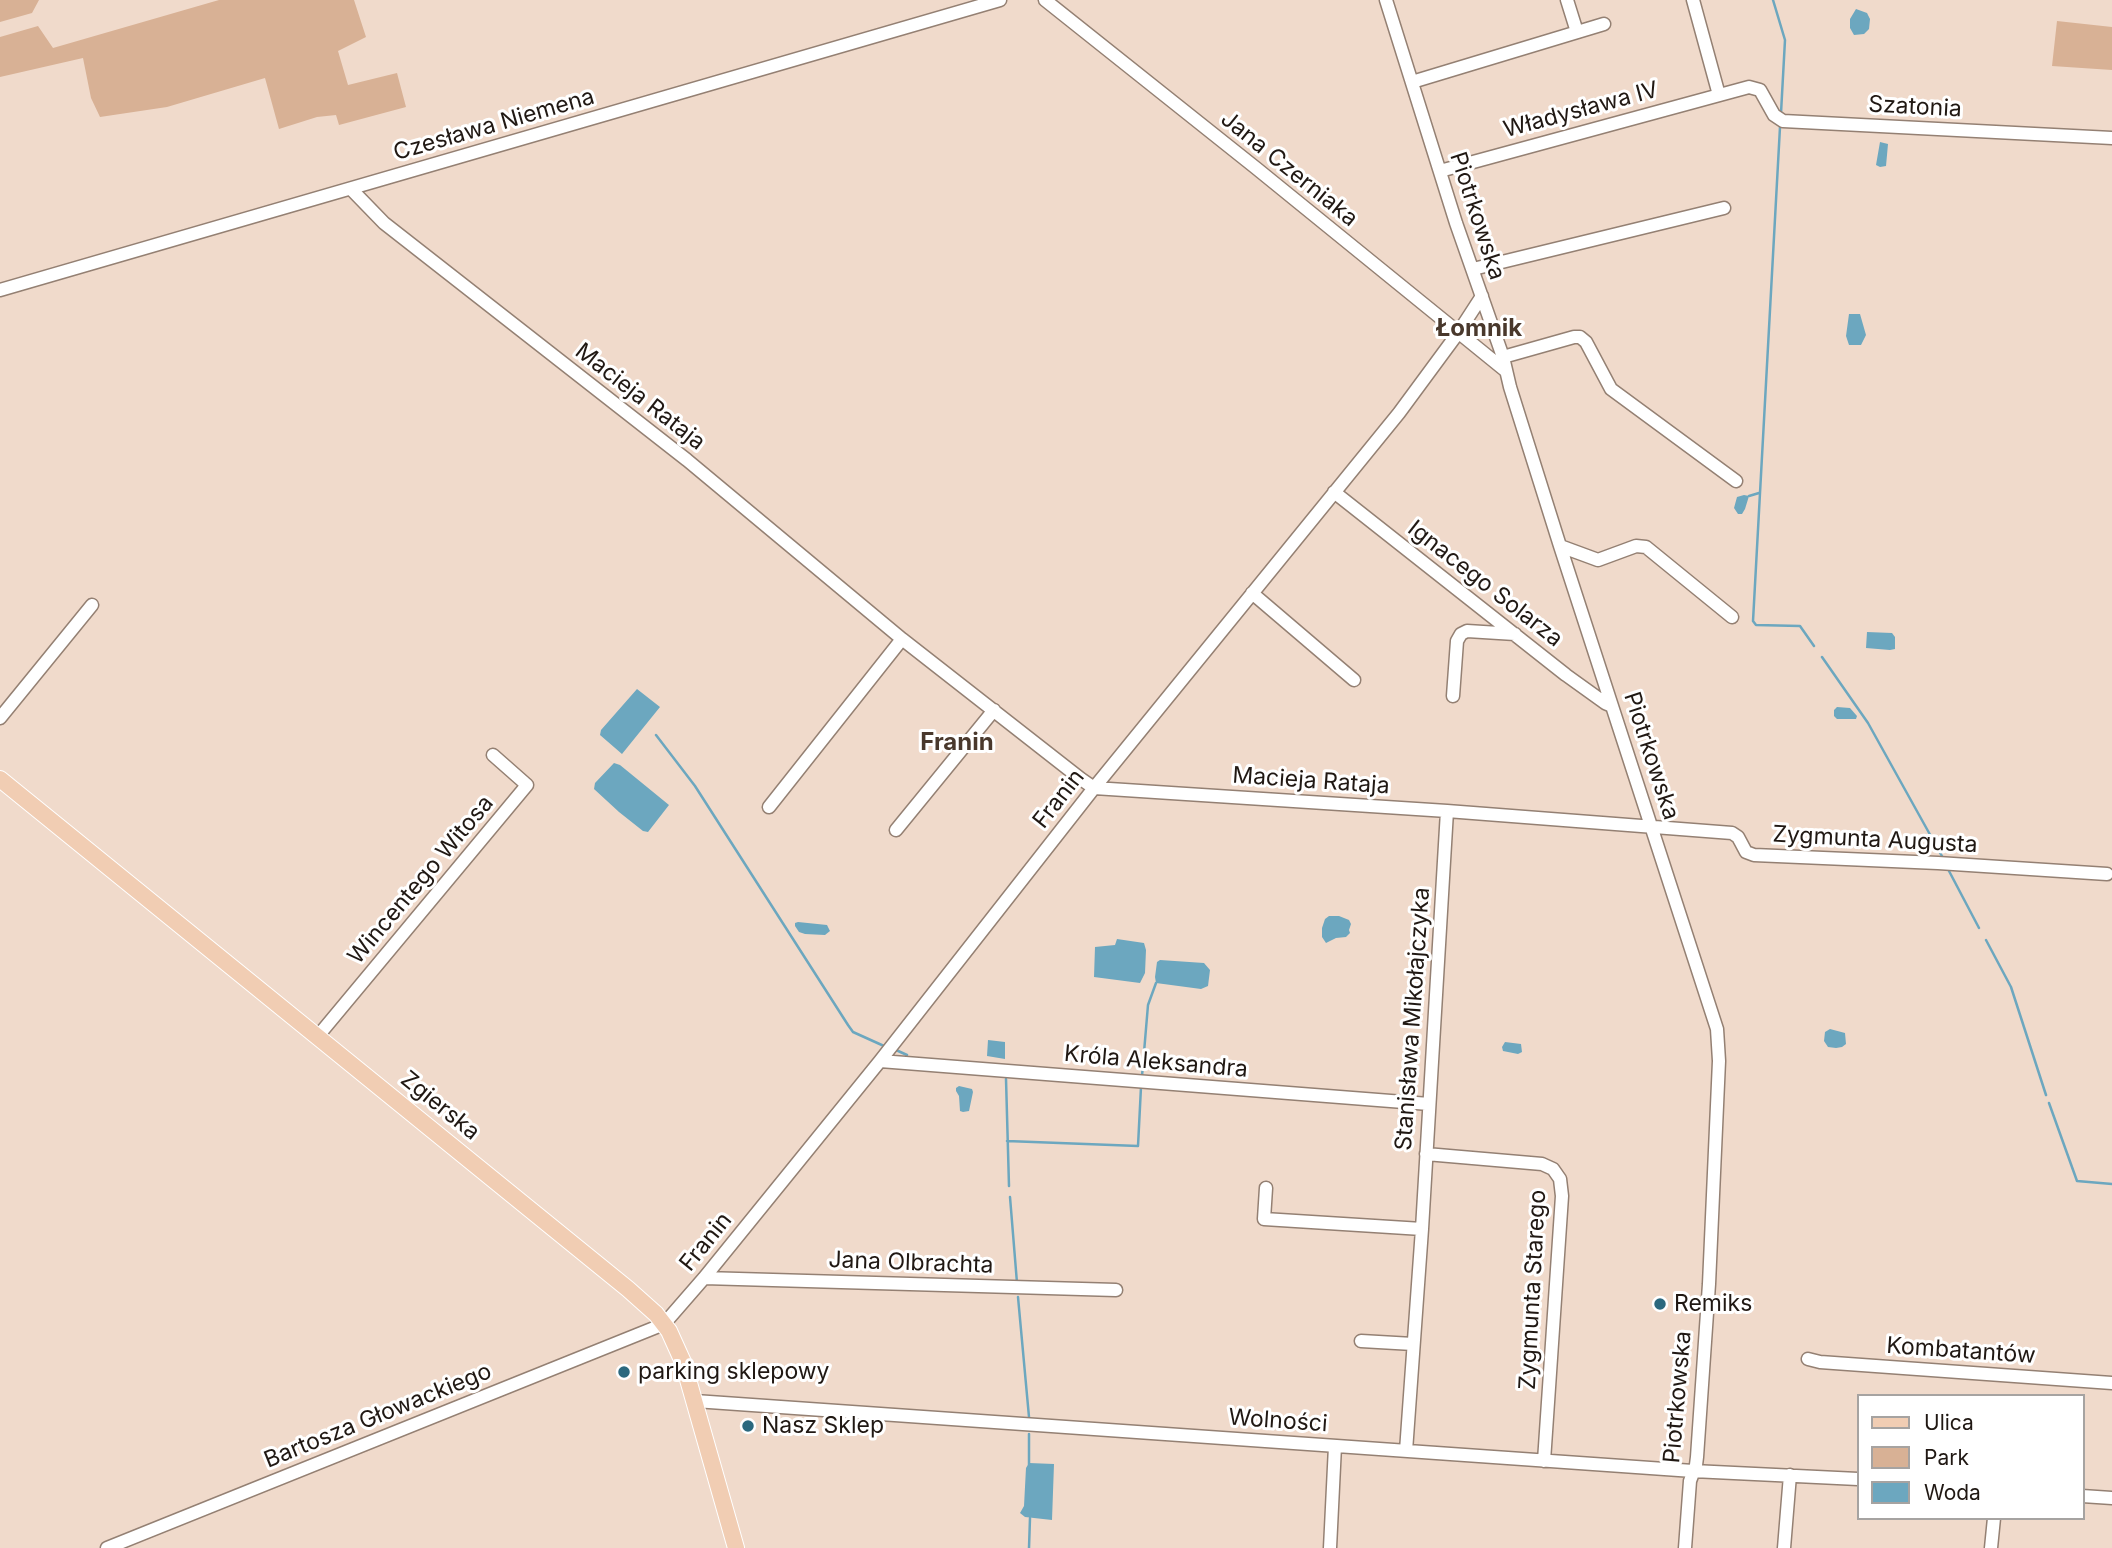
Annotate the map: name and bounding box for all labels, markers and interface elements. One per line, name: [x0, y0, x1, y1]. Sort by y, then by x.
street label: Władysława IV: [1501, 76, 1661, 144]
street label: Czesława Niemena: [390, 83, 598, 167]
street label: Szatonia: [1868, 91, 1962, 123]
street label: Jana Czerniaka: [1215, 105, 1363, 233]
street label: Piotrkowska: [1443, 149, 1511, 283]
district label: Łomnik: [1436, 315, 1522, 343]
street label: Macieja Rataja: [569, 338, 711, 456]
street label: Ignacego Solarza: [1402, 515, 1568, 653]
street label: Piotrkowska: [1617, 689, 1685, 823]
district label: Franin: [920, 729, 994, 757]
street label: Macieja Rataja: [1232, 762, 1390, 800]
street label: Franin: [1027, 764, 1091, 834]
street label: Wincentego Witosa: [342, 790, 500, 970]
street label: Zygmunta Augusta: [1772, 821, 1978, 859]
street label: Stanisława Mikołajczyka: [1390, 887, 1436, 1151]
street label: Króla Aleksandra: [1063, 1040, 1249, 1084]
street label: Zgierska: [395, 1066, 485, 1146]
street label: Zygmunta Starego: [1514, 1189, 1552, 1391]
street label: Franin: [674, 1207, 738, 1277]
street label: Jana Olbrachta: [828, 1246, 994, 1280]
place label: Remiks: [1674, 1290, 1752, 1318]
marker: Remiks: [1652, 1296, 1668, 1312]
street label: Piotrkowska: [1658, 1330, 1698, 1464]
street label: Kombatantów: [1886, 1332, 2036, 1370]
street label: Bartosza Głowackiego: [260, 1358, 496, 1474]
place label: parking sklepowy: [638, 1358, 830, 1386]
marker: parking sklepowy: [616, 1364, 632, 1380]
legend: [1856, 1394, 2084, 1520]
street label: Wolności: [1228, 1404, 1328, 1438]
text: Ulica: [1924, 1410, 1974, 1435]
place label: Nasz Sklep: [762, 1412, 884, 1440]
marker: Nasz Sklep: [740, 1418, 756, 1434]
text: Park: [1924, 1445, 1969, 1470]
text: Woda: [1924, 1480, 1981, 1505]

